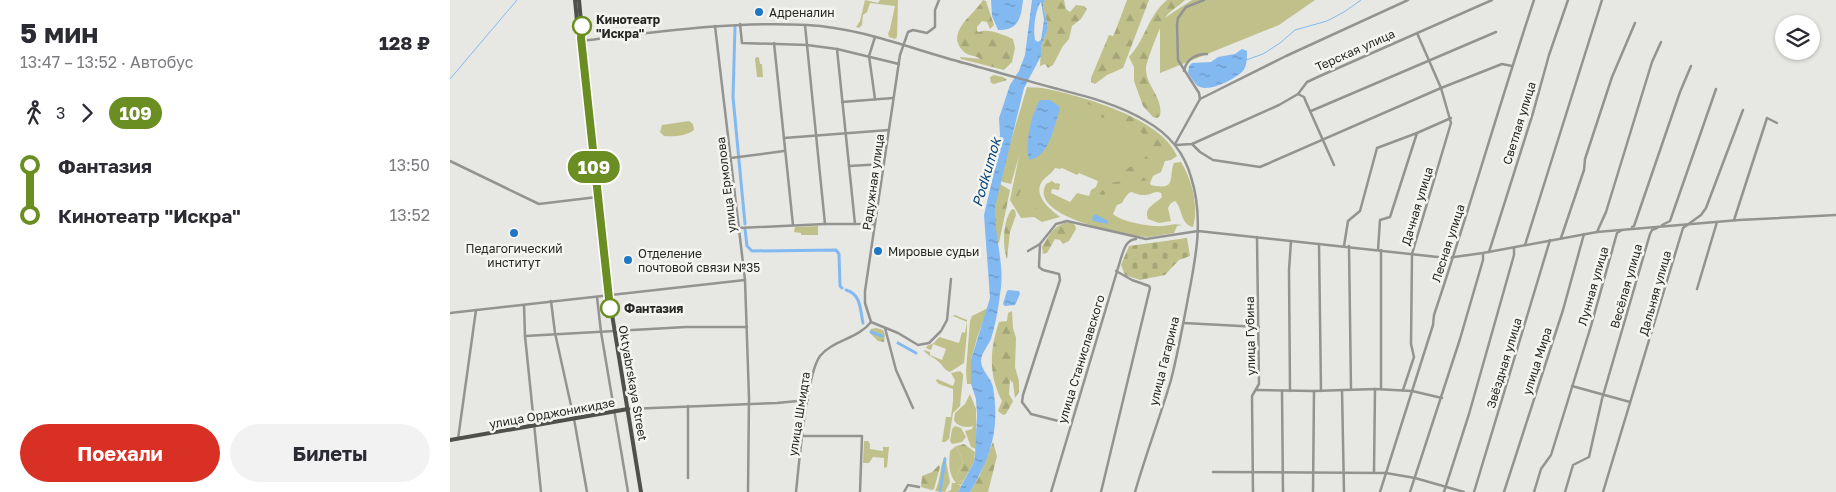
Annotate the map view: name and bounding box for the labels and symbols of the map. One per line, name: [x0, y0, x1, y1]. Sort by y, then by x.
place label: Адреналин: [769, 5, 835, 20]
marker: Адреналин: [753, 6, 765, 18]
place label: Кинотеатр "Искра": [596, 12, 661, 41]
marker: Кинотеатр "Искра": [572, 16, 592, 36]
street label: Терская улица: [1313, 26, 1397, 74]
street label: Светлая улица: [1499, 80, 1539, 166]
street label: Радужная улица: [859, 133, 887, 231]
water label: Podkumok: [968, 133, 1005, 209]
street label: улица Ермолова: [713, 136, 739, 234]
line badge: 109: [565, 151, 623, 183]
street label: Дачная улица: [1398, 165, 1436, 247]
street label: Лесная улица: [1428, 202, 1468, 284]
marker: Педагогический институт: [508, 227, 520, 239]
place label: Педагогический институт: [465, 241, 563, 270]
street label: Весёлая улица: [1607, 242, 1645, 330]
place label: Мировые судьи: [888, 244, 979, 259]
marker: Мировые судьи: [872, 245, 884, 257]
street label: Лунная улица: [1575, 245, 1611, 327]
place label: Отделение почтовой связи №35: [638, 246, 760, 275]
street label: Дальняя улица: [1636, 249, 1674, 337]
marker: Отделение почтовой связи №35: [622, 254, 634, 266]
street label: улица Станиславского: [1054, 293, 1108, 425]
street label: улица Губина: [1242, 296, 1258, 376]
marker: Фантазия: [600, 298, 620, 318]
place label: Фантазия: [624, 301, 683, 316]
street label: улица Гагарина: [1146, 315, 1182, 407]
street label: Звёздная улица: [1483, 316, 1525, 410]
street label: Oktyabrskaya Street: [615, 324, 651, 442]
street label: улица Мира: [1519, 325, 1555, 397]
street label: улица Шмидта: [785, 371, 813, 457]
street label: улица Орджоникидзе: [488, 395, 616, 431]

